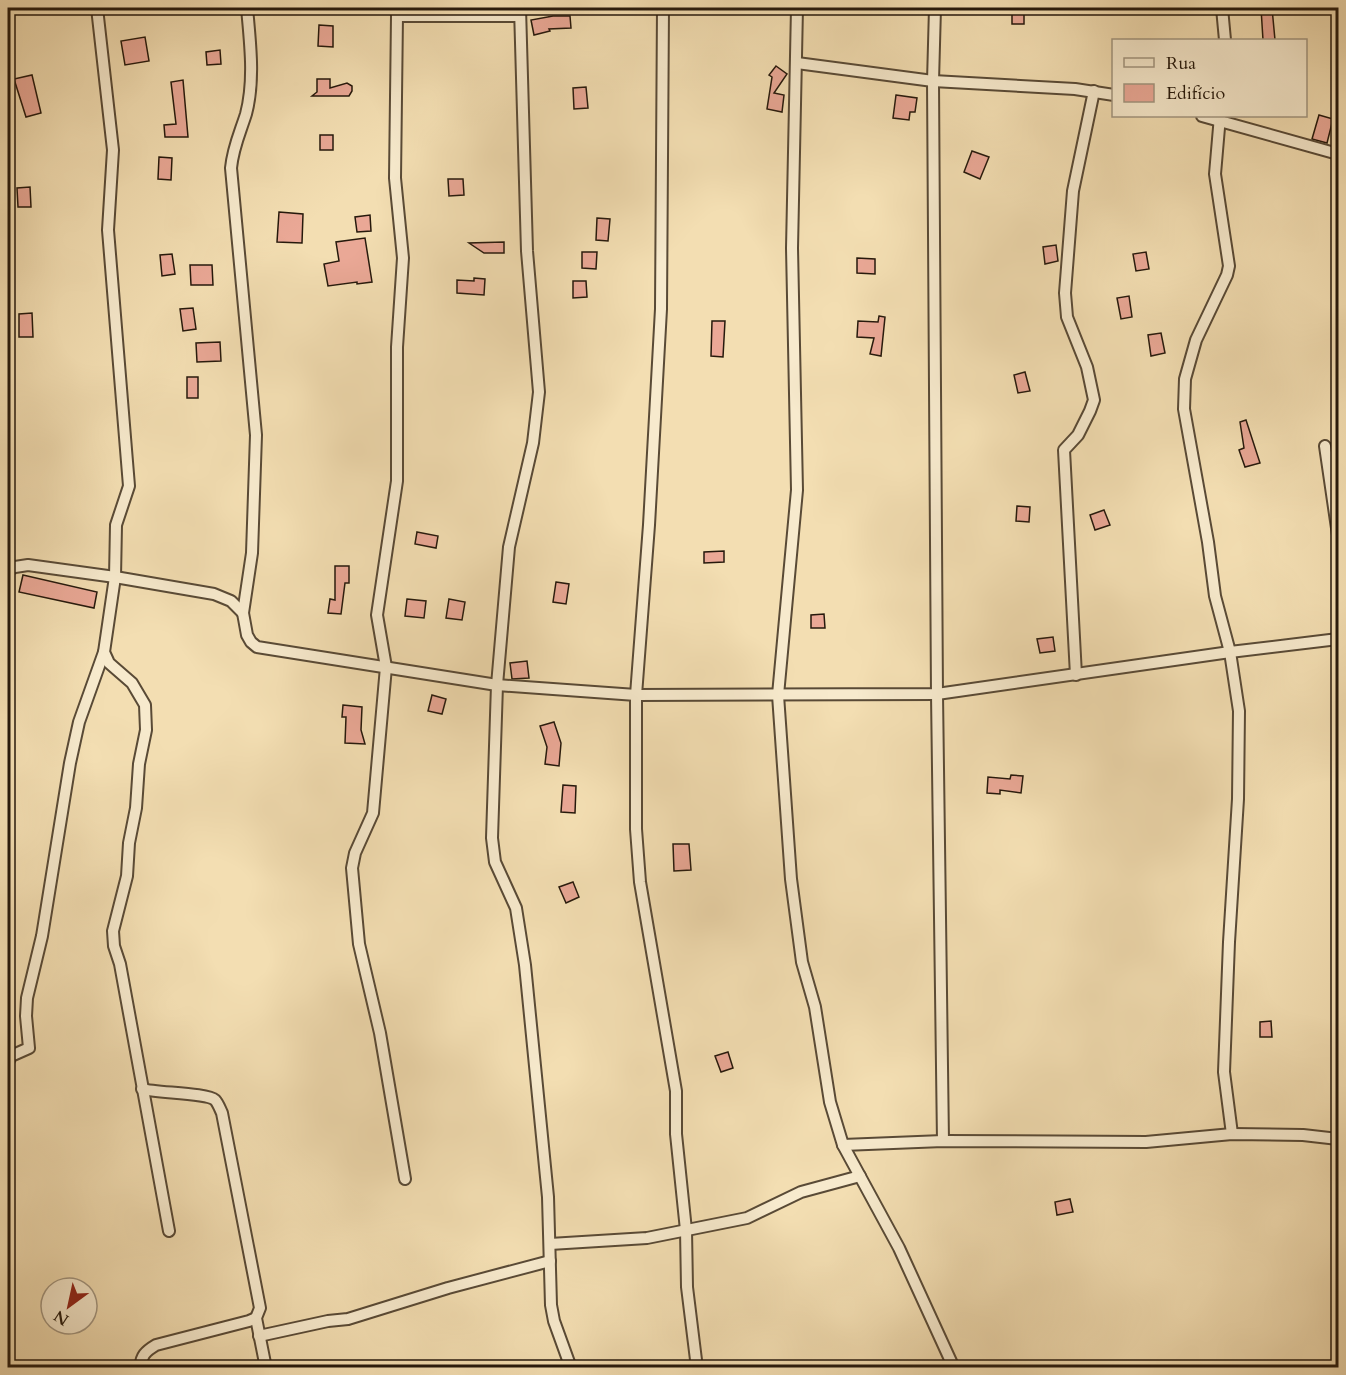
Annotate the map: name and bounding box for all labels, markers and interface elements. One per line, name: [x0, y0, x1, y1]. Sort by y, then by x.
legend: [1112, 39, 1307, 117]
text: Rua: [1166, 51, 1196, 76]
text: Edifício: [1166, 81, 1226, 106]
north arrow: [39, 1276, 99, 1336]
text: N: [49, 1305, 73, 1331]

